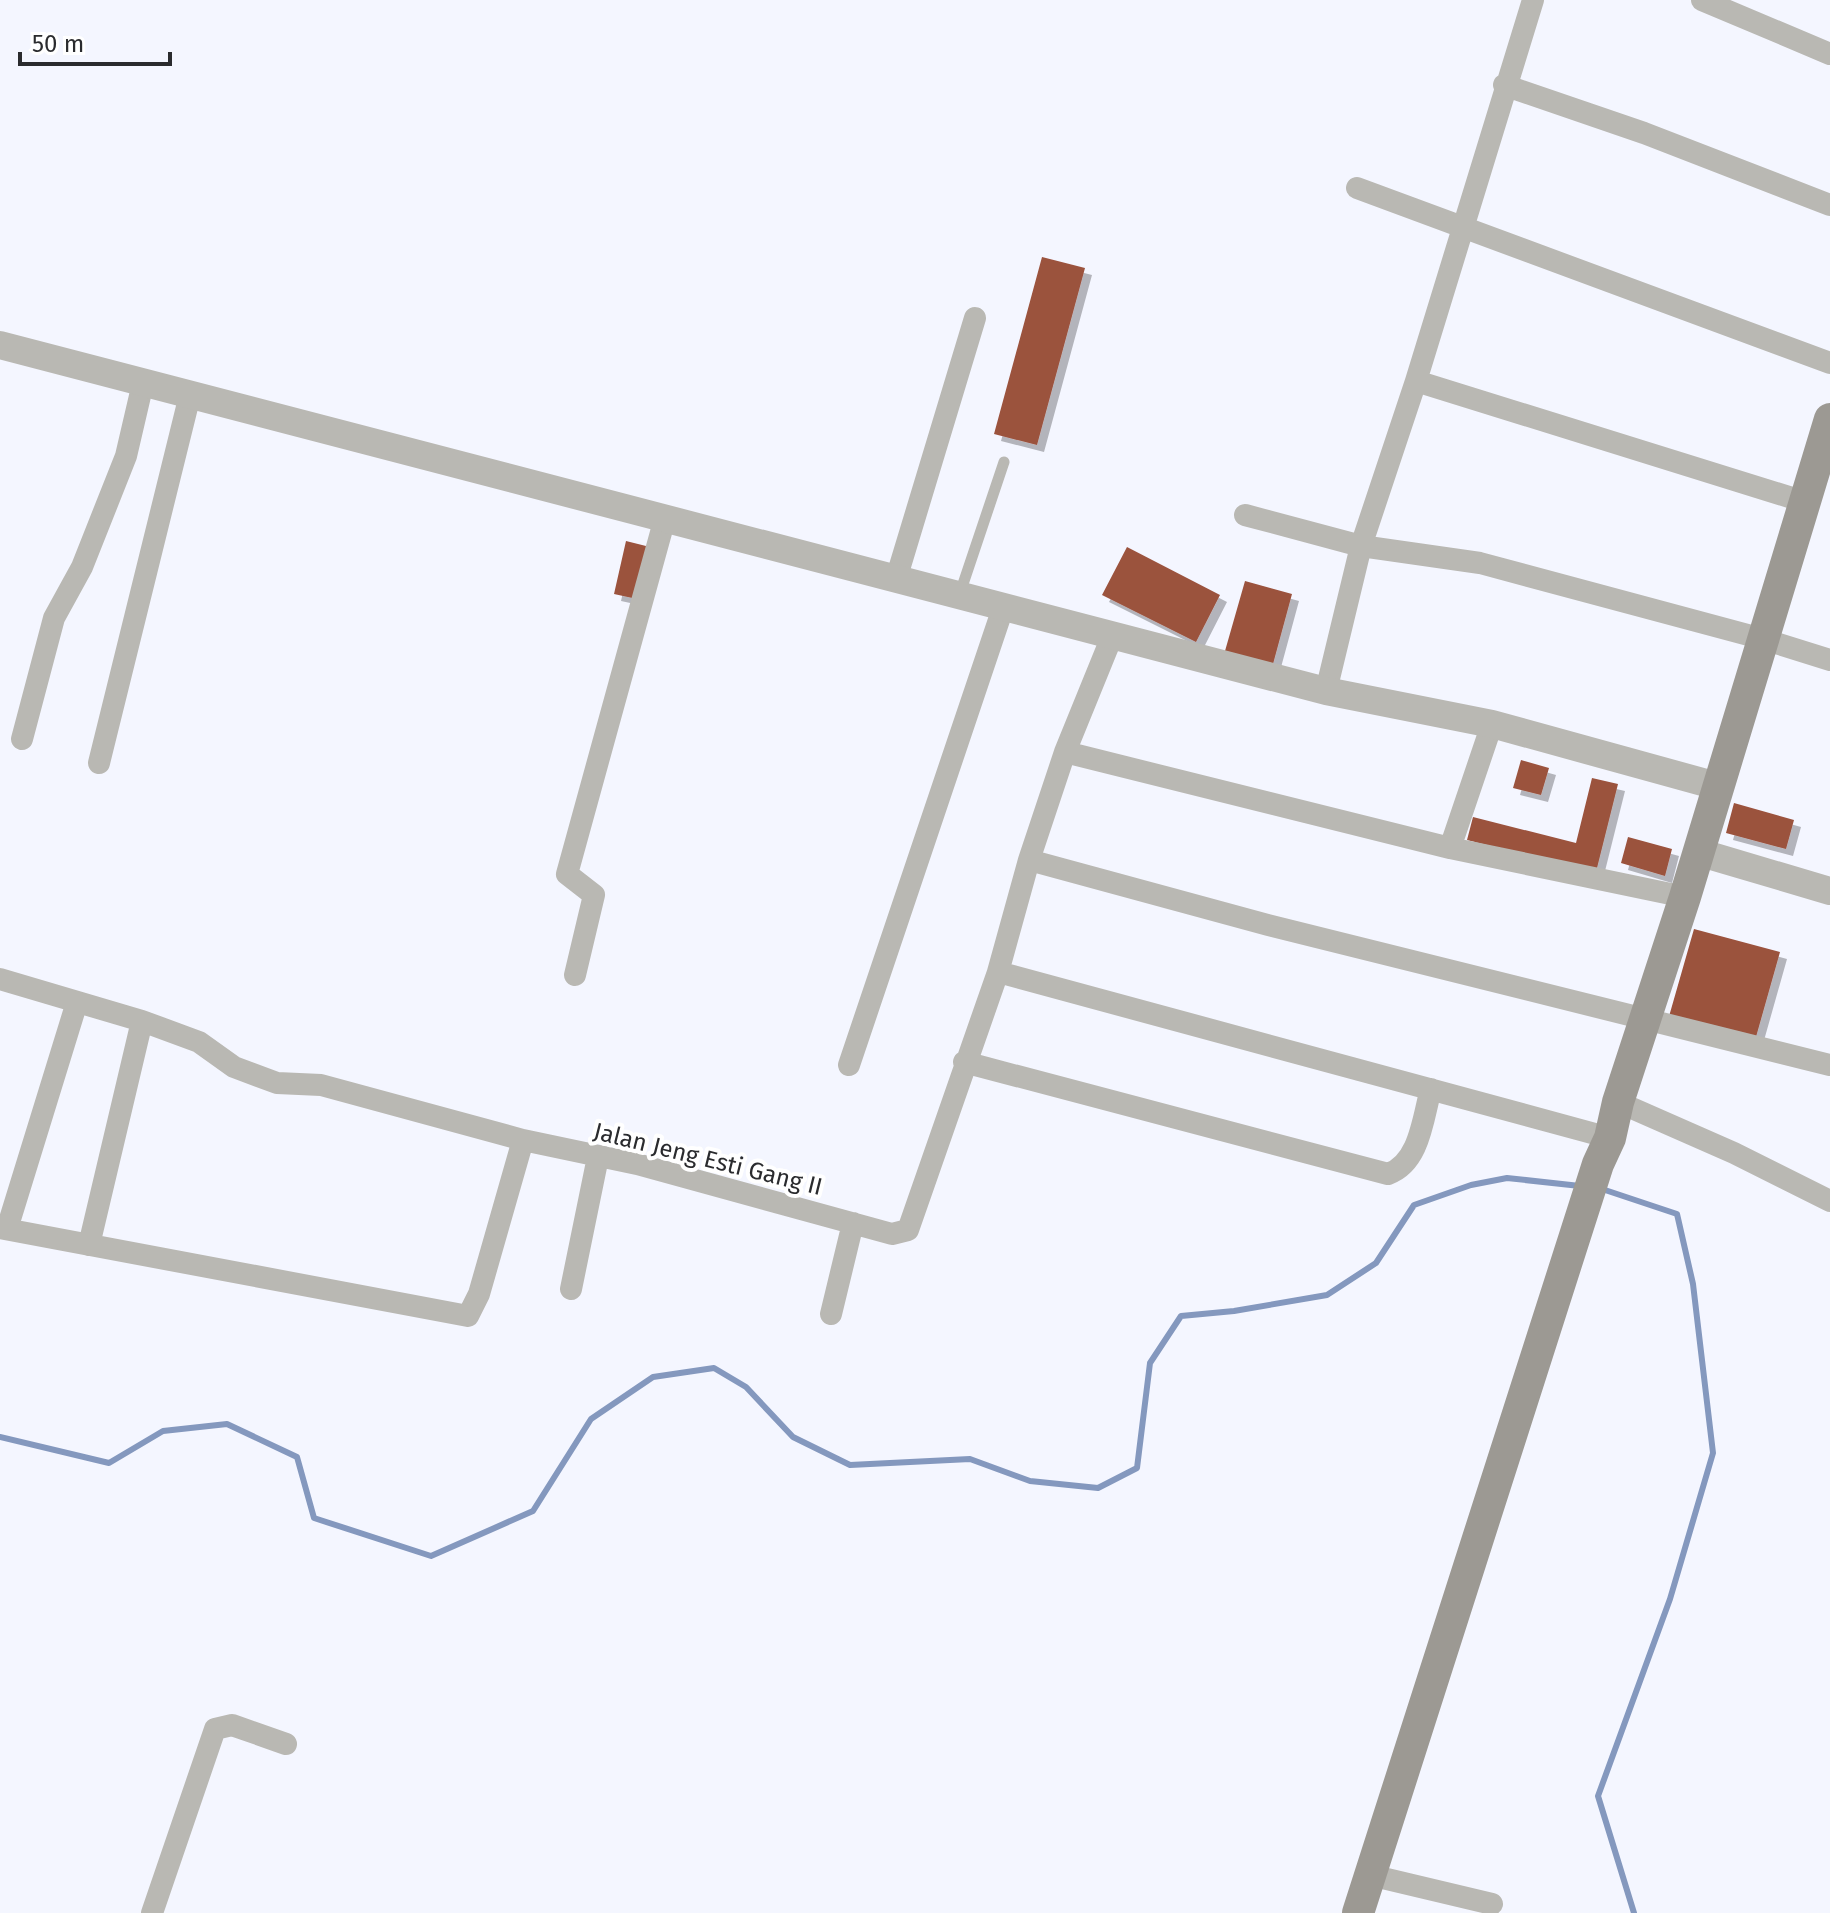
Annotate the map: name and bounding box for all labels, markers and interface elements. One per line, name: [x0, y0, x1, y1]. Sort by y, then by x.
scale bar: [20, 16, 170, 66]
text: 50 m: [32, 30, 84, 58]
street label: Jalan Jeng Esti Gang II: [591, 1117, 825, 1201]

